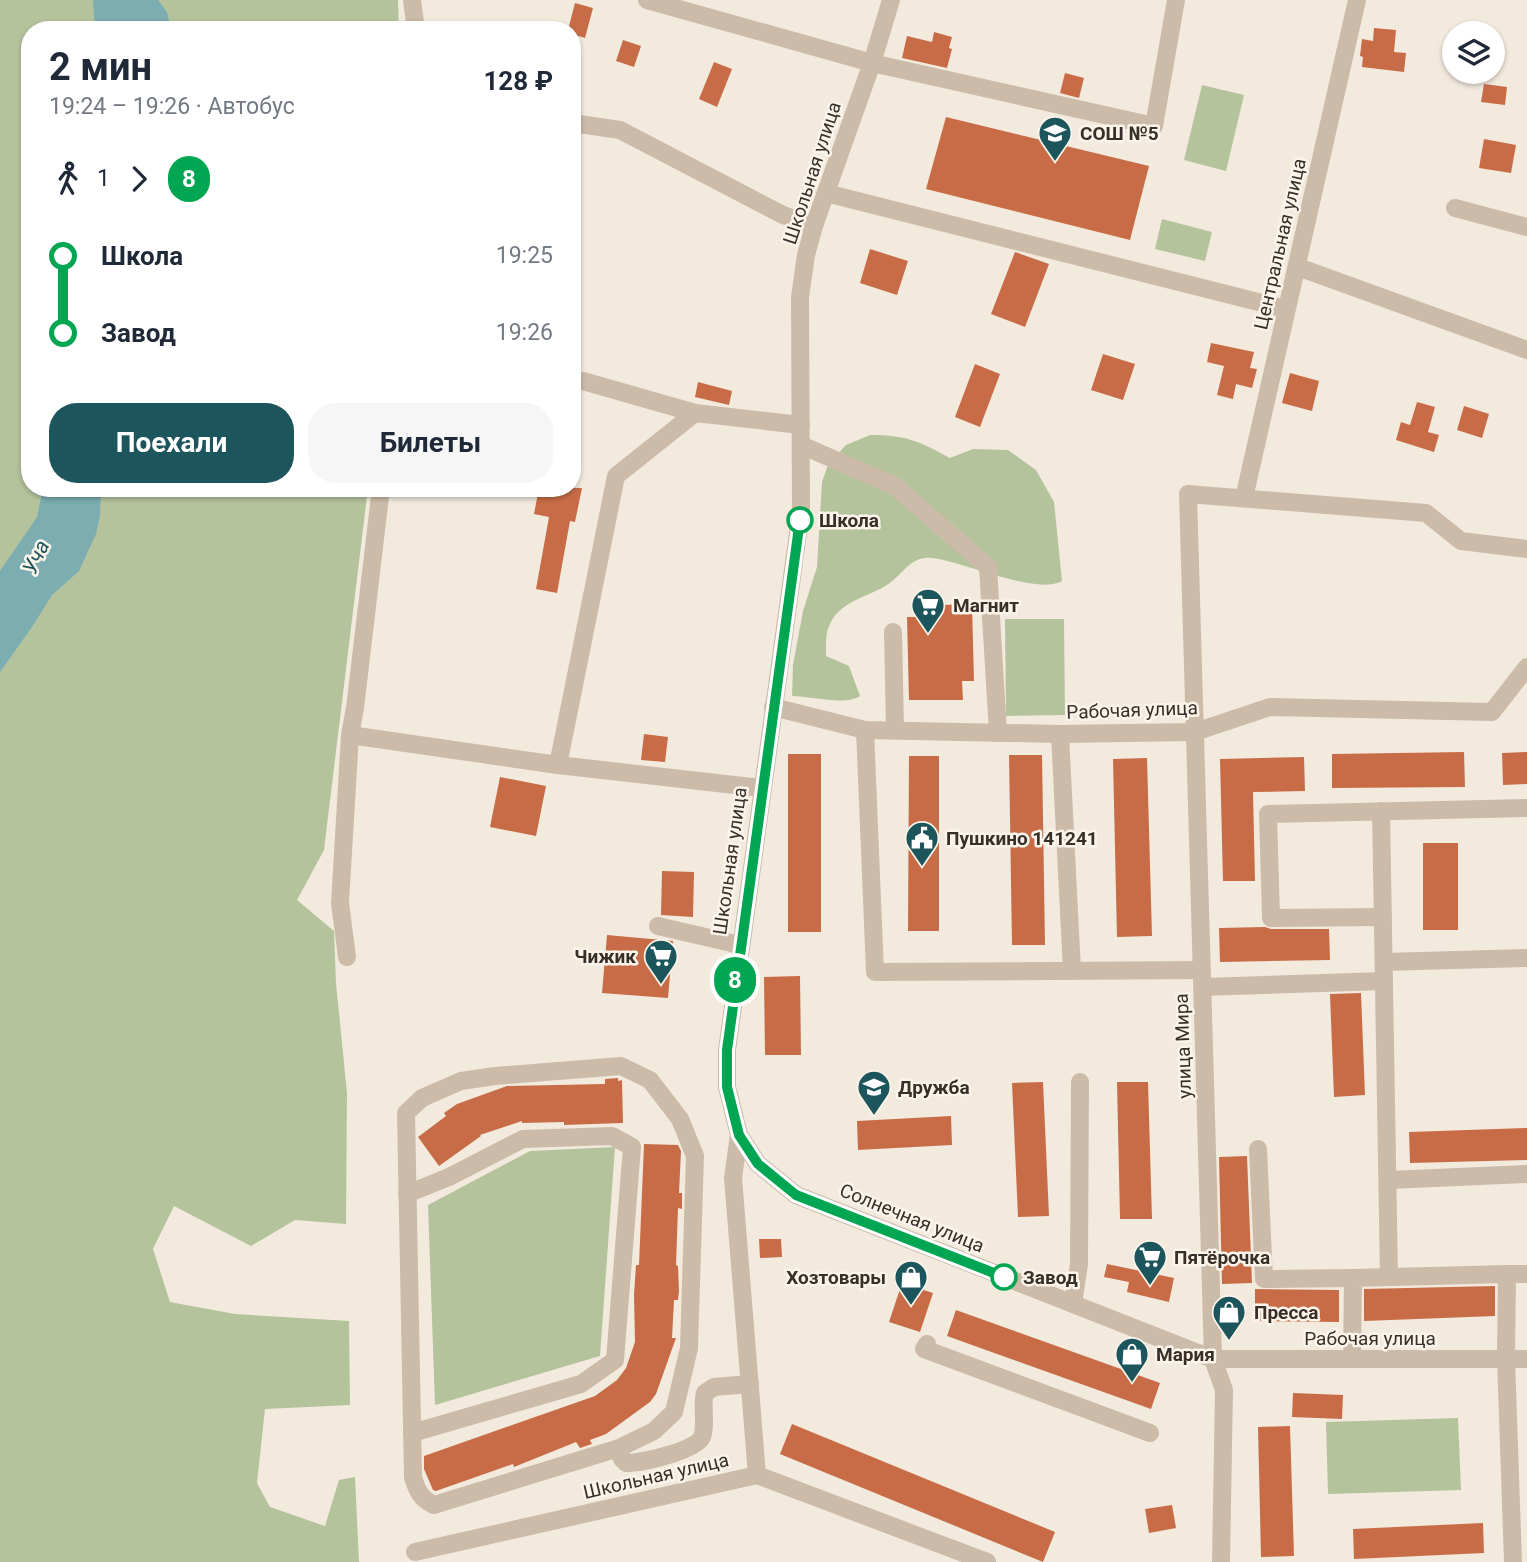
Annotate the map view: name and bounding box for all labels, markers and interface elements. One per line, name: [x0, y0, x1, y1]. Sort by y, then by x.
map controls: [1442, 21, 1505, 84]
button: layers: [1442, 21, 1505, 84]
text: 2 мин: [49, 45, 152, 89]
text: 128 ₽: [483, 66, 553, 96]
text: 19:24 – 19:26 · Автобус: [49, 93, 295, 120]
street label: Школьная улица: [778, 99, 846, 247]
school or university icon: СОШ №5: [1036, 114, 1074, 163]
place label: СОШ №5: [1080, 122, 1159, 145]
street label: Центральная улица: [1249, 156, 1311, 332]
icon: walk: [49, 160, 87, 198]
icon: forward: [120, 160, 158, 198]
text: 1: [97, 165, 110, 192]
text: 8: [182, 165, 196, 193]
text: Школа: [101, 241, 183, 271]
text: 19:25: [496, 242, 553, 269]
text: Завод: [101, 318, 176, 348]
text: 19:26: [496, 319, 553, 346]
button: Поехали: [49, 403, 294, 483]
button: Билеты: [308, 403, 553, 483]
marker: Школа: [787, 507, 813, 533]
place label: Школа: [819, 509, 879, 532]
water label: Уча: [18, 536, 54, 578]
supermarket icon: Магнит: [909, 586, 947, 635]
place label: Магнит: [953, 594, 1019, 617]
street label: Рабочая улица: [1066, 696, 1198, 724]
street label: Школьная улица: [708, 786, 752, 936]
public building icon: Пушкино 141241: [903, 819, 941, 868]
place label: Пушкино 141241: [946, 827, 1098, 850]
supermarket icon: Чижик: [642, 937, 680, 986]
place label: Чижик: [574, 945, 636, 968]
line badge: 8: [712, 957, 758, 1003]
text: 8: [728, 966, 742, 994]
street label: улица Мира: [1170, 993, 1196, 1099]
school or university icon: Дружба: [855, 1068, 893, 1117]
place label: Дружба: [898, 1076, 970, 1099]
street label: Солнечная улица: [836, 1178, 988, 1258]
supermarket icon: Пятёрочка: [1131, 1238, 1169, 1287]
place label: Пятёрочка: [1174, 1246, 1270, 1269]
shop icon: Хозтовары: [892, 1258, 930, 1307]
marker: Завод: [991, 1264, 1017, 1290]
place label: Хозтовары: [786, 1266, 886, 1289]
place label: Завод: [1023, 1266, 1078, 1289]
shop icon: Пресса: [1210, 1293, 1248, 1342]
place label: Пресса: [1254, 1301, 1318, 1324]
street label: Рабочая улица: [1304, 1327, 1436, 1350]
shop icon: Мария: [1113, 1335, 1151, 1384]
place label: Мария: [1156, 1343, 1215, 1366]
street label: Школьная улица: [581, 1448, 731, 1504]

